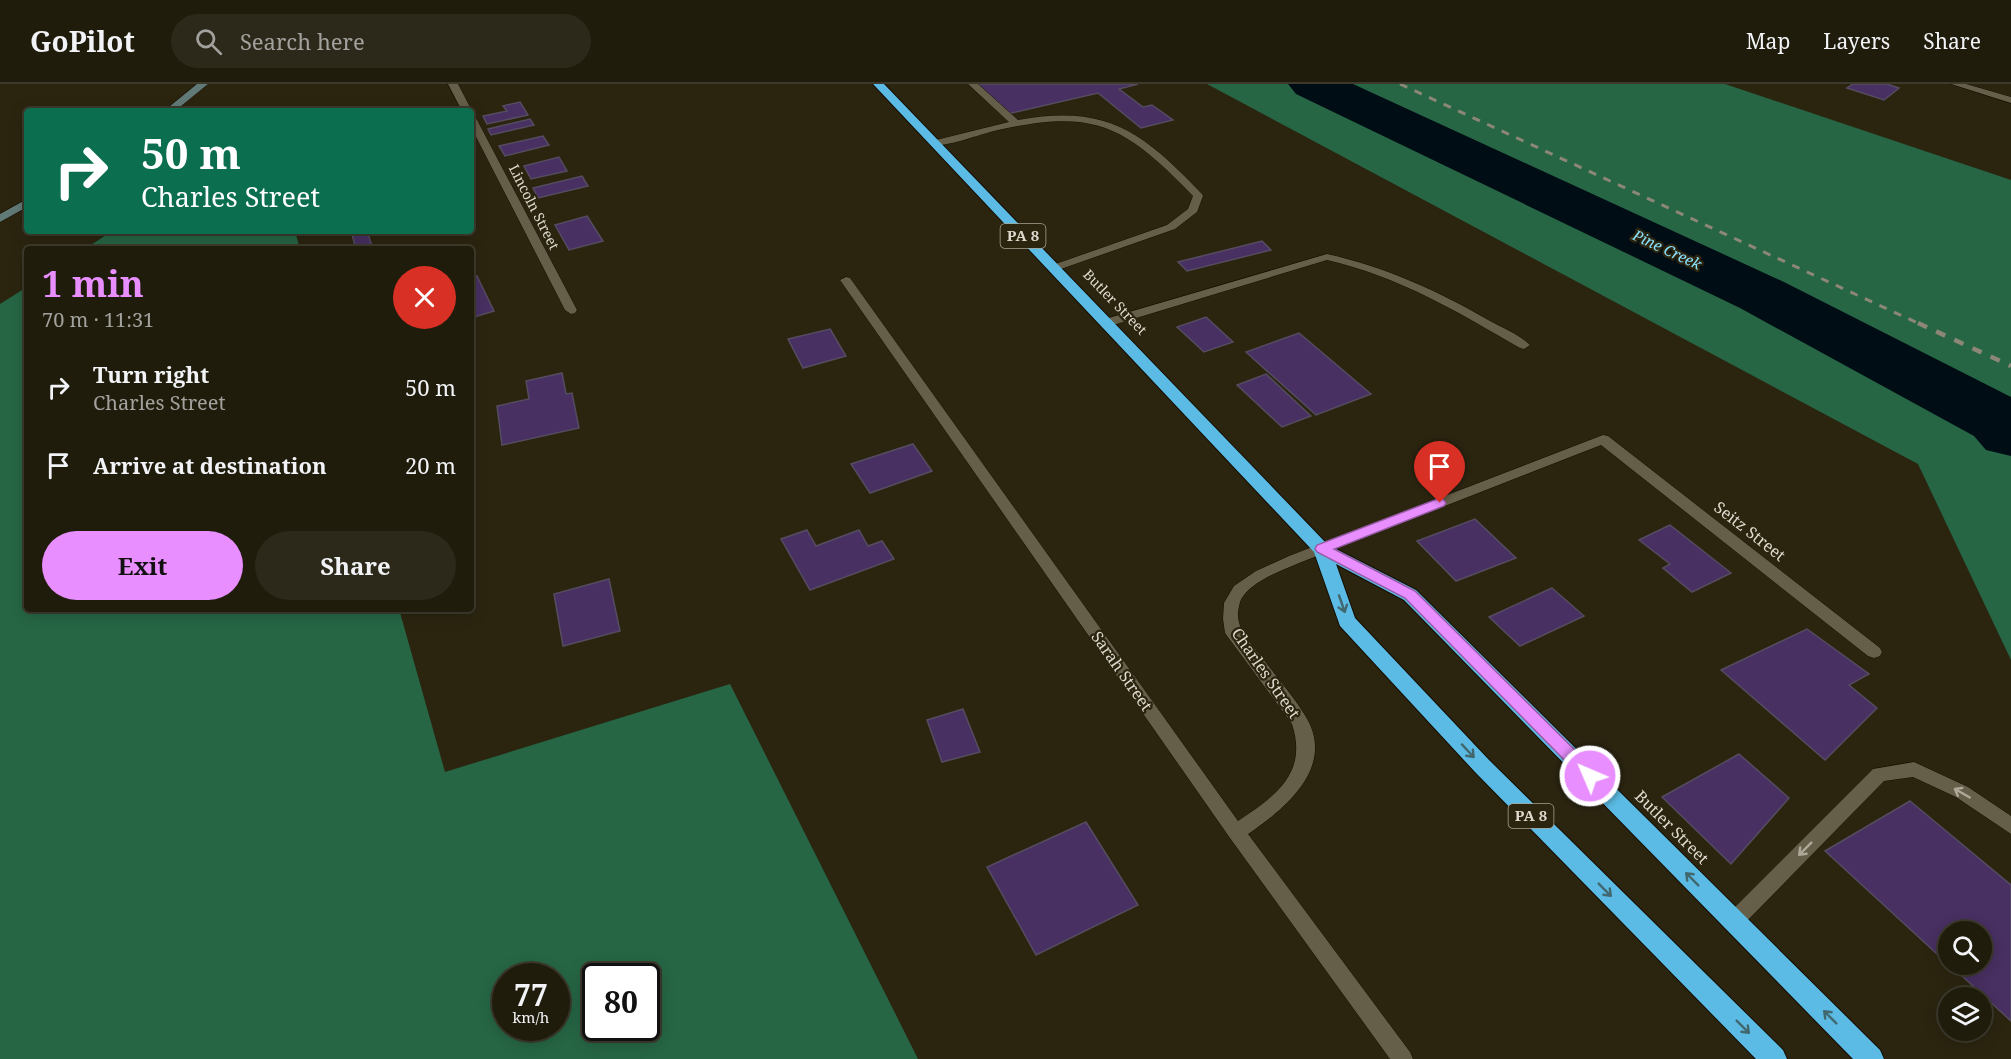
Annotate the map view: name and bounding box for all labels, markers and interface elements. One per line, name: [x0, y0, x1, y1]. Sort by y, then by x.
search box: [171, 14, 591, 68]
text: GoPilot: [30, 22, 135, 60]
icon: search: [192, 25, 225, 58]
text: Search here: [240, 26, 365, 56]
text: Map: [1746, 27, 1790, 55]
text: Layers: [1823, 27, 1890, 55]
text: Share: [1923, 27, 1981, 55]
text: 50 m: [141, 124, 241, 181]
icon: right: [42, 132, 120, 210]
street label: Lincoln Street: [505, 161, 564, 253]
text: Charles Street: [141, 178, 320, 215]
road number: PA 8: [1000, 224, 1046, 248]
water label: Pine Creek: [1629, 224, 1705, 274]
text: 1 min: [42, 259, 144, 308]
street label: Butler Street: [1079, 265, 1151, 339]
button: close: [393, 266, 456, 329]
text: 70 m · 11:31: [42, 306, 154, 333]
text: Turn right: [93, 359, 209, 389]
icon: right: [42, 371, 75, 404]
text: 50 m: [405, 372, 456, 402]
text: Charles Street: [93, 389, 226, 416]
pin: [1414, 441, 1465, 503]
icon: arrive: [42, 449, 75, 482]
text: Arrive at destination: [93, 450, 327, 480]
text: 20 m: [405, 450, 456, 480]
icon: arrive: [1423, 450, 1456, 483]
street label: Seitz Street: [1710, 496, 1791, 566]
button: Exit: [42, 531, 243, 600]
button: Share: [255, 531, 456, 600]
one-way arrow: [1337, 594, 1348, 613]
street label: Charles Street: [1227, 623, 1306, 723]
street label: Sarah Street: [1086, 627, 1158, 716]
one-way arrow: [1461, 743, 1475, 758]
position arrow: [1558, 744, 1622, 808]
street label: Butler Street: [1630, 785, 1714, 869]
one-way arrow: [1954, 787, 1971, 799]
road number: PA 8: [1508, 804, 1553, 828]
one-way arrow: [1797, 842, 1812, 857]
one-way arrow: [1685, 872, 1700, 887]
one-way arrow: [1598, 882, 1612, 897]
map controls: [1938, 921, 1992, 1041]
button: search: [1938, 921, 1992, 975]
speed limit sign: 80: [582, 963, 660, 1041]
text: 77: [514, 974, 548, 1015]
button: layers: [1938, 987, 1992, 1041]
text: km/h: [513, 1007, 549, 1027]
one-way arrow: [1822, 1010, 1837, 1025]
one-way arrow: [1735, 1020, 1750, 1035]

